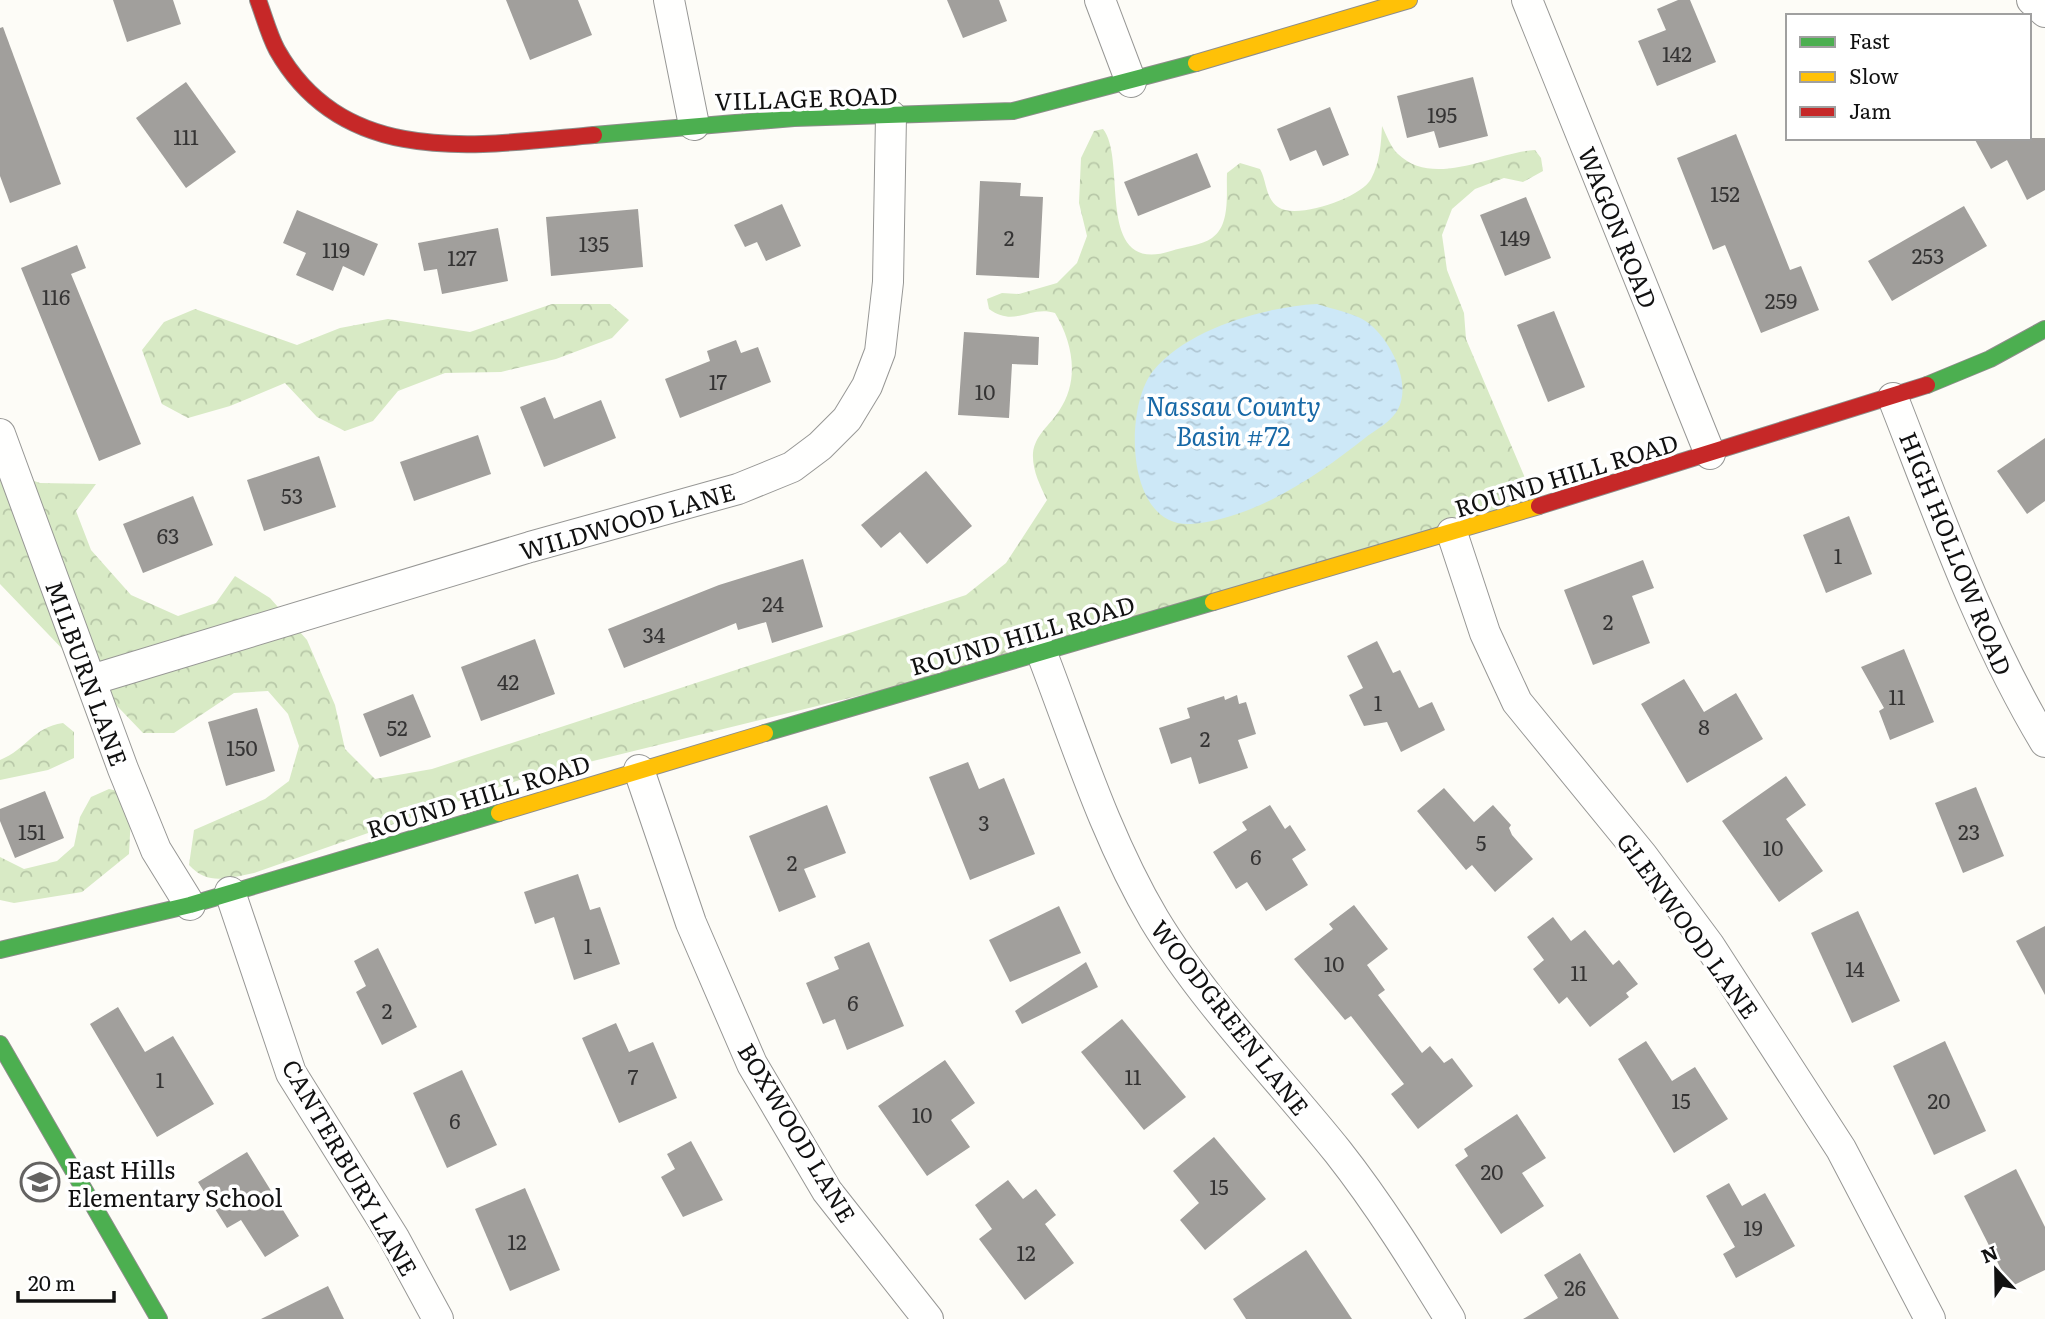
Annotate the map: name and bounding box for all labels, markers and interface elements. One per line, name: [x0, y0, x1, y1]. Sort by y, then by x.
legend: [1786, 14, 2031, 140]
text: Fast: [1849, 24, 1890, 55]
house number: 142: [1662, 37, 1692, 68]
text: Slow: [1849, 59, 1899, 90]
street label: VILLAGE ROAD: [714, 76, 898, 118]
text: Jam: [1849, 94, 1891, 125]
house number: 195: [1427, 98, 1457, 129]
house number: 111: [173, 120, 199, 151]
street label: WAGON ROAD: [1571, 141, 1667, 313]
house number: 152: [1710, 177, 1740, 208]
house number: 2: [1004, 221, 1014, 252]
house number: 149: [1500, 221, 1530, 252]
house number: 135: [579, 227, 609, 258]
house number: 119: [322, 233, 350, 264]
house number: 253: [1912, 239, 1944, 270]
house number: 127: [447, 241, 477, 272]
house number: 116: [42, 280, 70, 311]
house number: 259: [1765, 284, 1797, 315]
house number: 17: [709, 365, 728, 396]
house number: 10: [975, 375, 995, 406]
water label: Nassau County Basin #72: [1145, 385, 1321, 454]
street label: ROUND HILL ROAD: [1450, 423, 1682, 525]
street label: HIGH HOLLOW ROAD: [1892, 426, 2022, 680]
street label: WILDWOOD LANE: [515, 472, 739, 568]
house number: 53: [281, 479, 303, 510]
house number: 63: [157, 519, 179, 550]
house number: 1: [1834, 539, 1843, 570]
street label: MILBURN LANE: [38, 576, 138, 770]
street label: ROUND HILL ROAD: [905, 585, 1139, 683]
house number: 24: [762, 587, 785, 618]
house number: 2: [1603, 605, 1613, 636]
house number: 34: [643, 618, 666, 649]
house number: 42: [497, 665, 519, 696]
house number: 11: [1888, 680, 1906, 711]
house number: 1: [1374, 686, 1383, 717]
house number: 8: [1698, 710, 1710, 741]
house number: 52: [386, 711, 408, 742]
house number: 2: [1200, 722, 1210, 753]
house number: 150: [226, 731, 258, 762]
street label: ROUND HILL ROAD: [362, 744, 594, 846]
house number: 3: [978, 806, 990, 837]
house number: 151: [18, 815, 46, 846]
house number: 23: [1958, 815, 1980, 846]
street label: GLENWOOD LANE: [1610, 825, 1768, 1025]
house number: 5: [1476, 826, 1486, 857]
house number: 10: [1763, 831, 1783, 862]
house number: 6: [1250, 840, 1262, 871]
house number: 2: [787, 846, 797, 877]
street label: WOODGREEN LANE: [1143, 912, 1319, 1122]
house number: 1: [584, 929, 593, 960]
house number: 10: [1324, 947, 1344, 978]
house number: 14: [1845, 952, 1865, 983]
house number: 11: [1570, 956, 1588, 987]
house number: 6: [847, 986, 859, 1017]
house number: 2: [382, 994, 392, 1025]
street label: BOXWOOD LANE: [730, 1036, 866, 1228]
street label: CANTERBURY LANE: [275, 1052, 427, 1282]
house number: 7: [628, 1060, 639, 1091]
house number: 11: [1124, 1060, 1142, 1091]
house number: 1: [156, 1063, 165, 1094]
house number: 15: [1671, 1084, 1691, 1115]
house number: 20: [1928, 1084, 1950, 1115]
house number: 10: [912, 1098, 932, 1129]
house number: 6: [449, 1104, 461, 1135]
place label: East Hills Elementary School: [67, 1151, 283, 1214]
house number: 20: [1481, 1155, 1503, 1186]
school or university icon: East Hills Elementary School: [19, 1161, 61, 1203]
house number: 15: [1209, 1170, 1229, 1201]
house number: 19: [1743, 1211, 1763, 1242]
house number: 12: [507, 1225, 527, 1256]
north arrow: [1961, 1235, 2031, 1305]
house number: 12: [1016, 1236, 1036, 1267]
text: N: [1977, 1237, 2002, 1269]
scale bar: [18, 1260, 114, 1304]
text: 20 m: [28, 1266, 75, 1297]
house number: 26: [1564, 1271, 1586, 1302]

